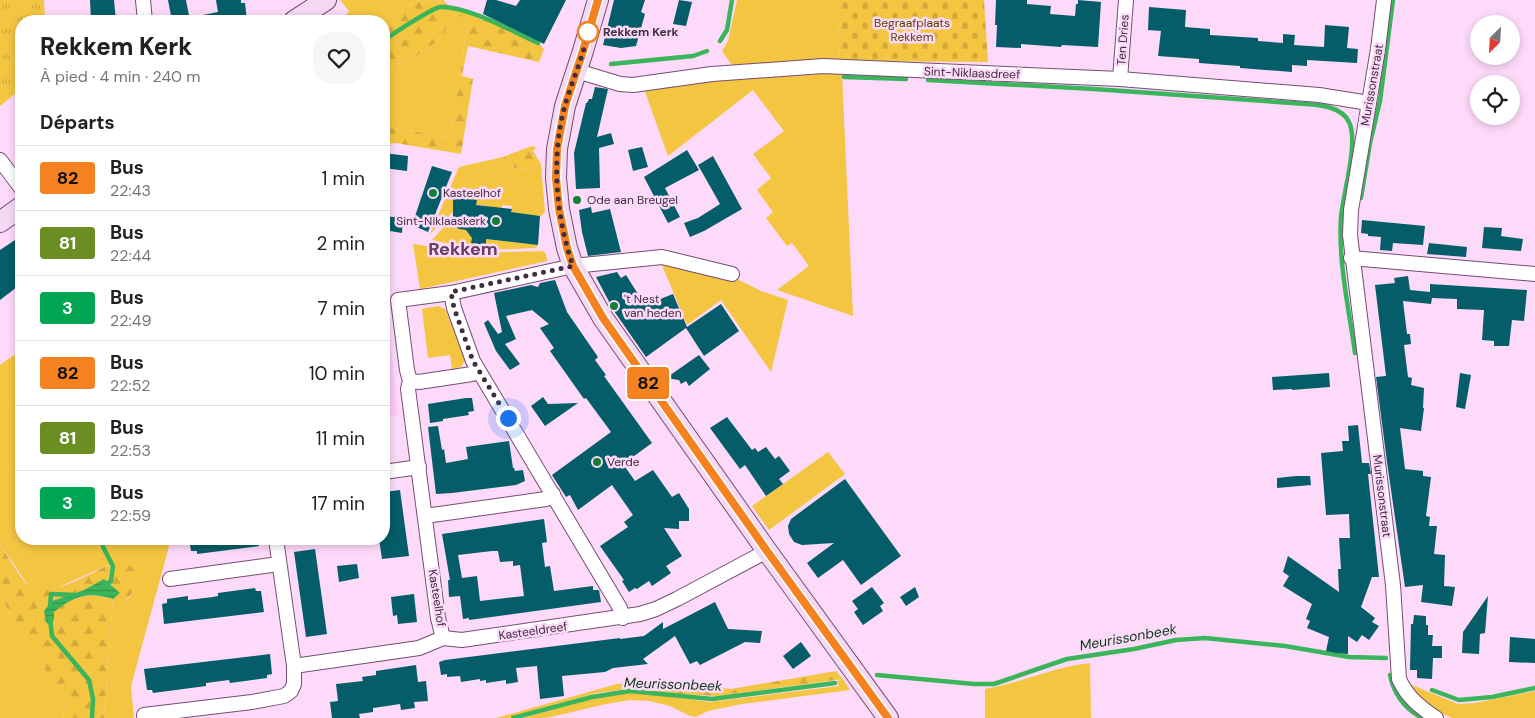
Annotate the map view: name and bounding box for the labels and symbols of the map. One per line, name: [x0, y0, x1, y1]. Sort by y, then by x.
street label: Ten Dries: [1113, 14, 1133, 66]
park label: Begraafplaats Rekkem: [874, 15, 950, 45]
north arrow: [1470, 15, 1520, 65]
marker: Rekkem Kerk: [577, 21, 599, 43]
place label: Rekkem Kerk: [603, 24, 679, 40]
street label: Murissonstraat: [1357, 43, 1387, 127]
street label: Sint-Niklaasdreef: [924, 63, 1020, 83]
place label: Kasteelhof: [443, 185, 501, 201]
marker: Kasteelhof: [427, 187, 439, 199]
place label: Ode aan Breugel: [587, 192, 678, 208]
marker: Ode aan Breugel: [571, 194, 583, 206]
place label: Sint-Niklaaskerk: [396, 213, 486, 229]
marker: Sint-Niklaaskerk: [490, 215, 502, 227]
district label: Rekkem: [428, 237, 498, 261]
place label: 't Nest van heden: [624, 291, 682, 321]
marker: 't Nest van heden: [608, 300, 620, 312]
line badge: 82: [626, 367, 670, 399]
your location: [496, 406, 521, 431]
place label: Verde: [607, 454, 640, 470]
street label: Murissonstraat: [1369, 454, 1395, 538]
marker: Verde: [591, 456, 603, 468]
street label: Kasteelhof: [425, 568, 449, 628]
street label: Kasteeldreef: [498, 618, 568, 644]
water label: Meurissonbeek: [1078, 619, 1179, 654]
water label: Meurissonbeek: [623, 673, 723, 695]

